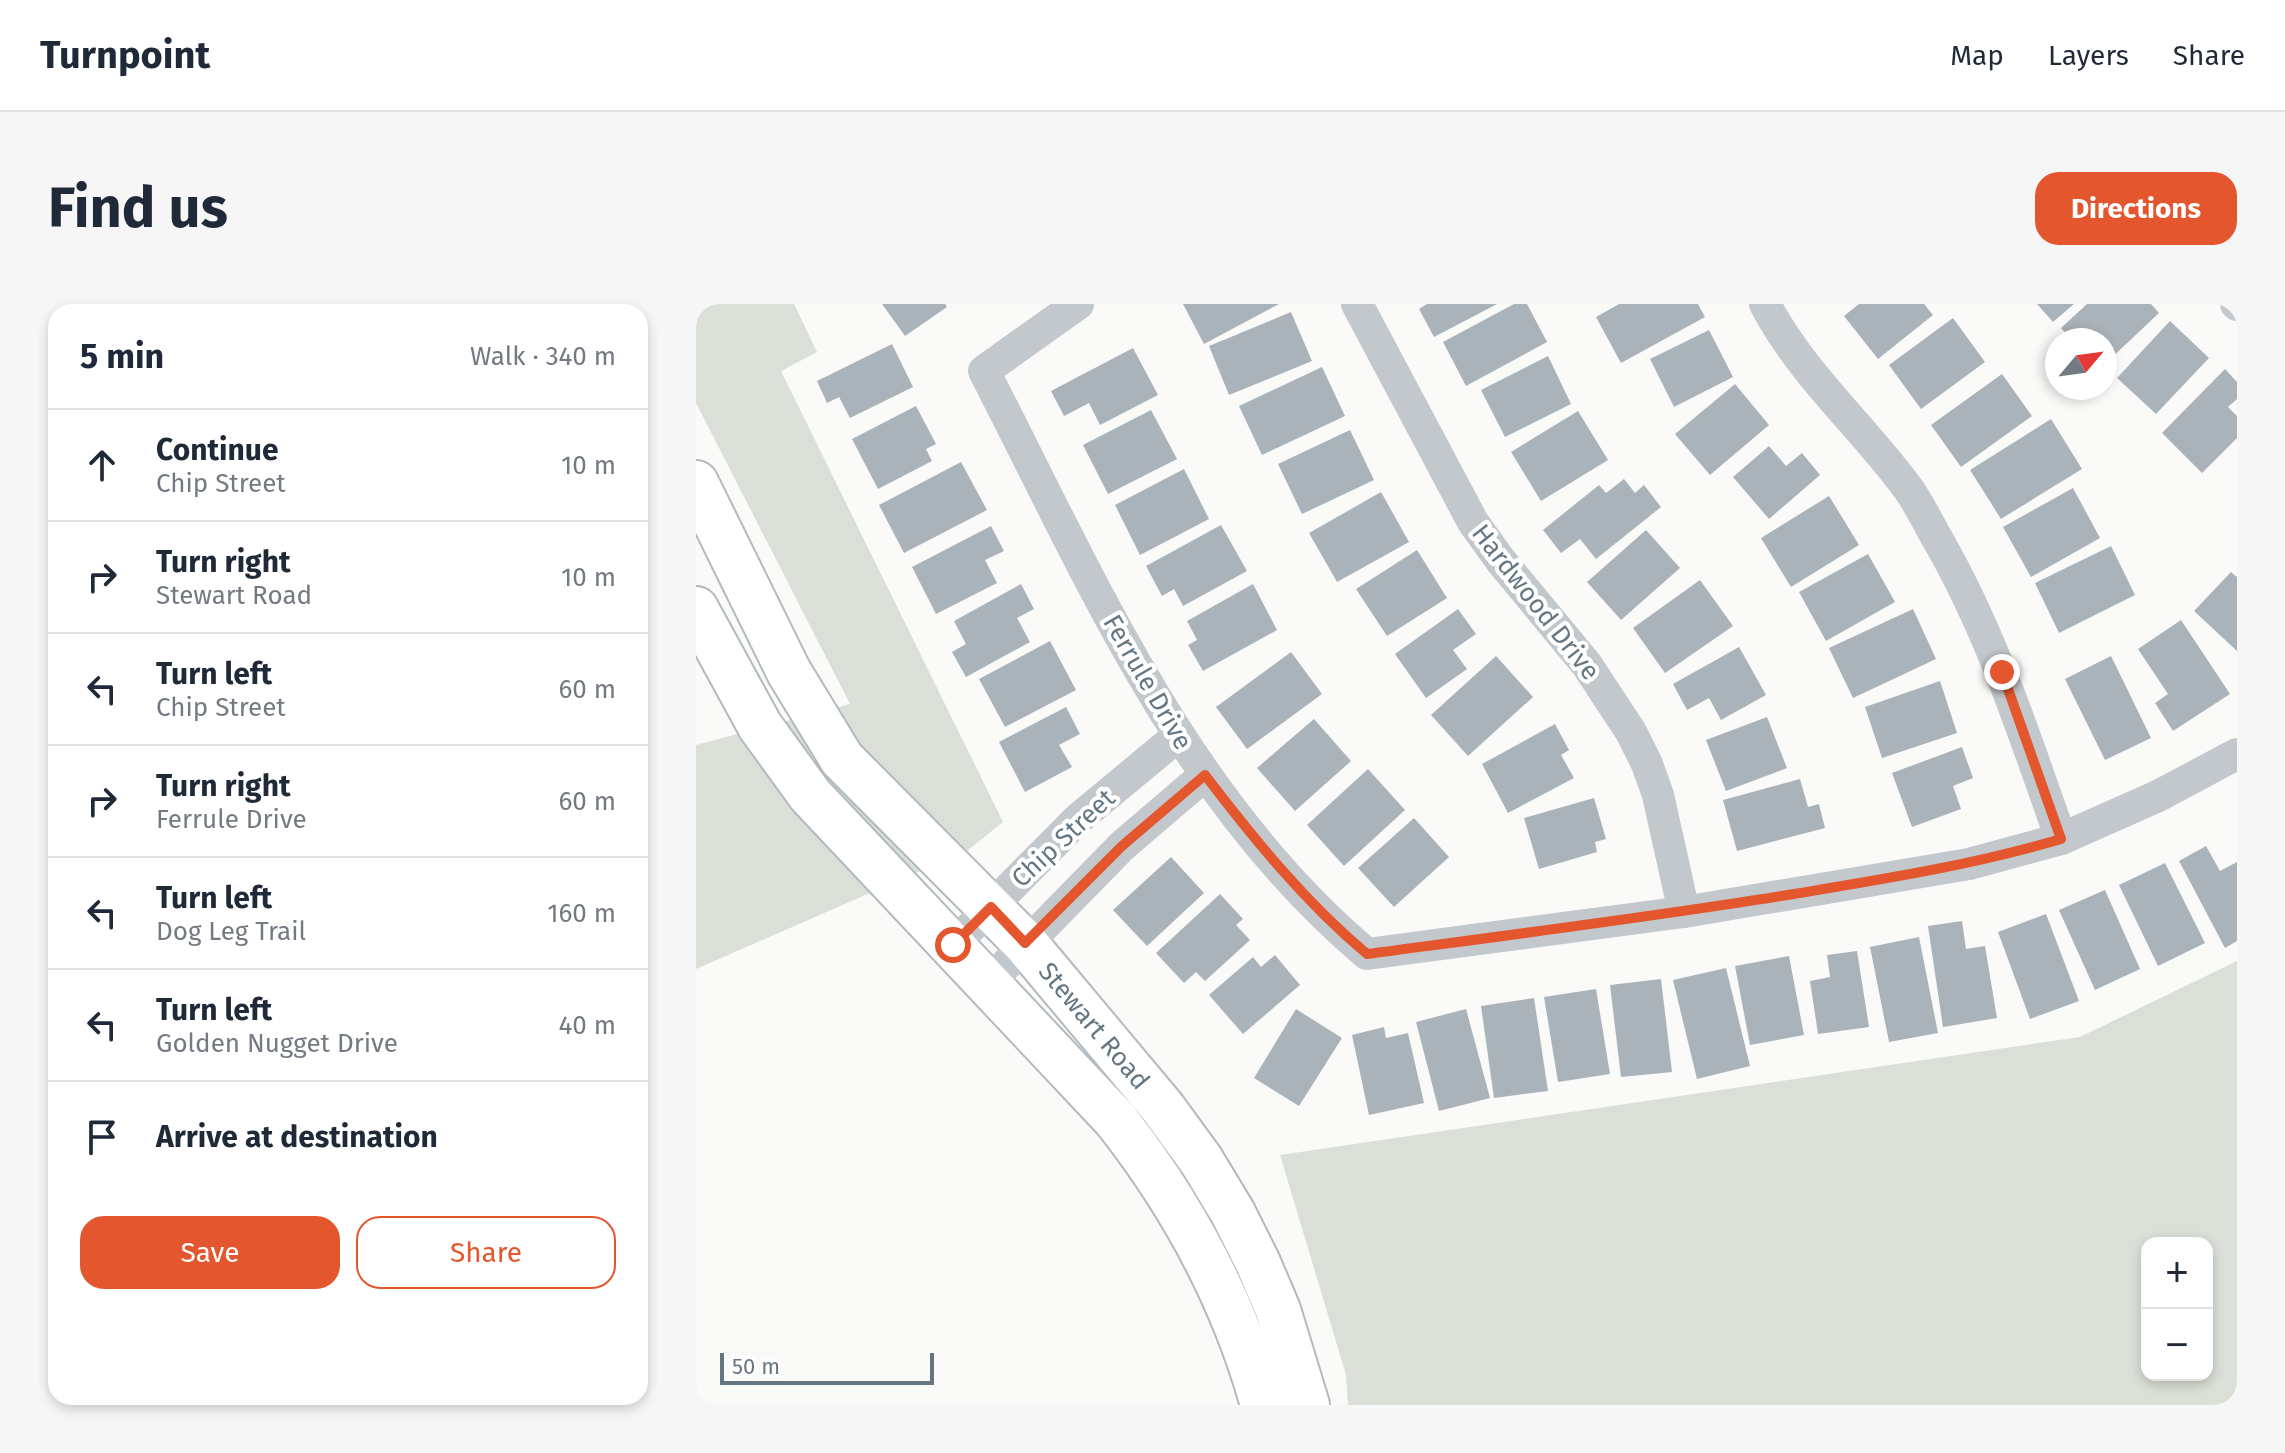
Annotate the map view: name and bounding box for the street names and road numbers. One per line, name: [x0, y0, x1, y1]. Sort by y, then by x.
street label: Hardwood Drive: [1465, 518, 1606, 686]
street label: Ferrule Drive: [1096, 609, 1199, 755]
street label: Chip Street: [1005, 782, 1122, 894]
street label: Stewart Road: [1032, 956, 1156, 1096]

